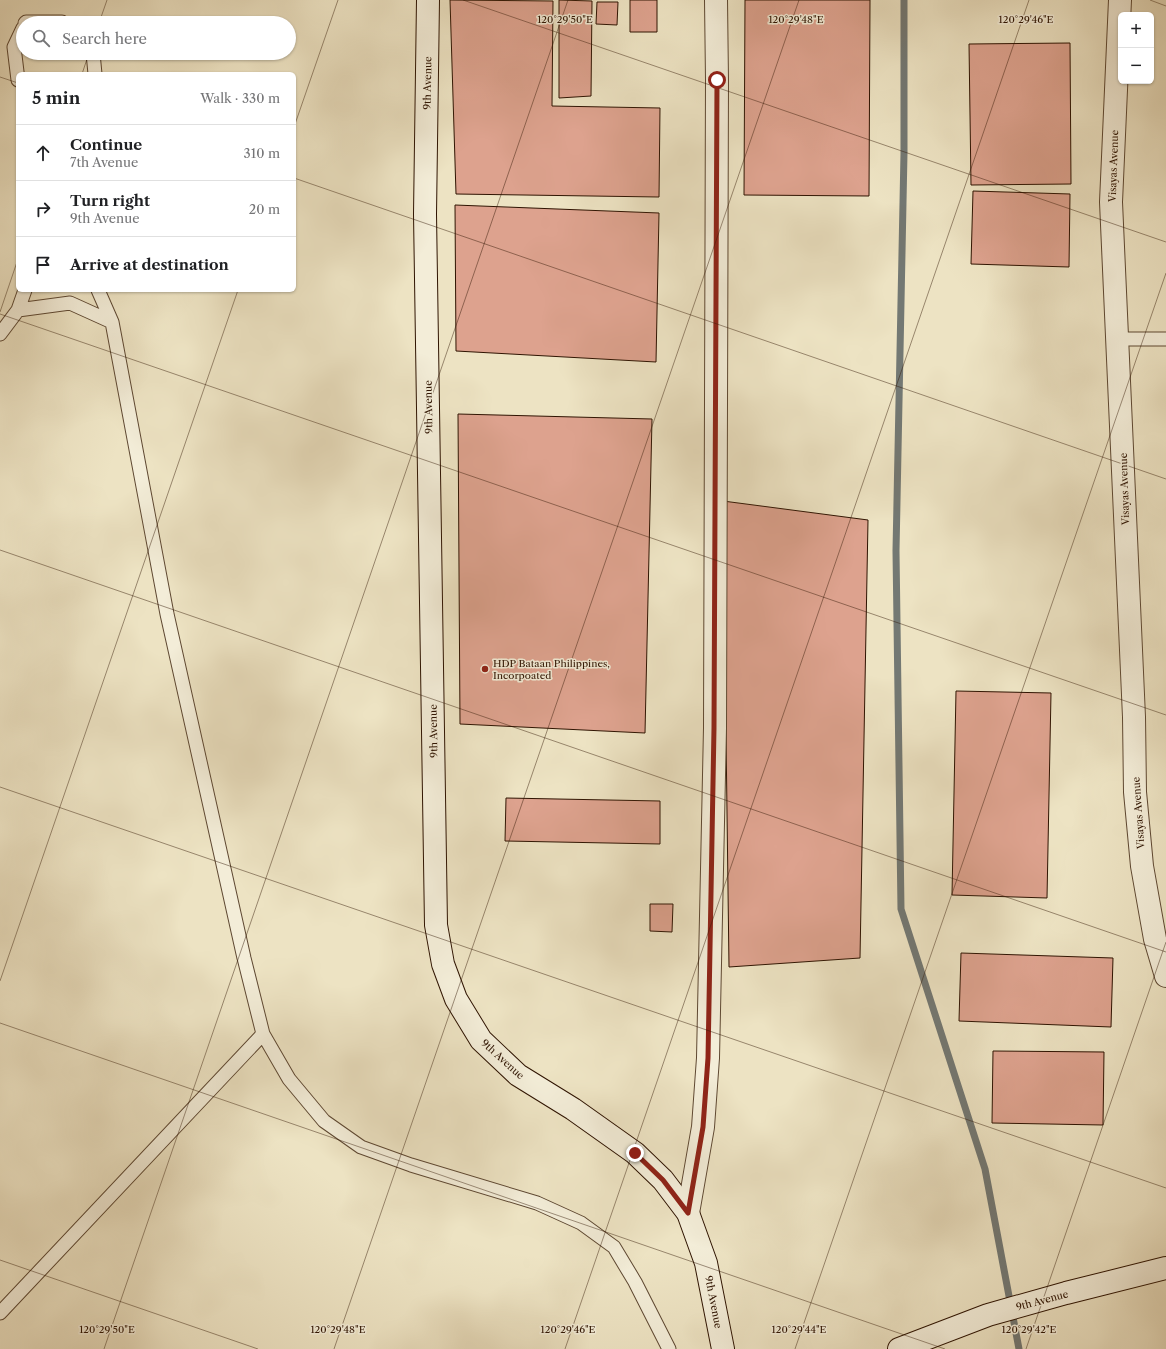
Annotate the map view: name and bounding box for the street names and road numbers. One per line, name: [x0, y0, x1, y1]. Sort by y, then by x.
street label: 9th Avenue: [421, 56, 434, 110]
street label: Visayas Avenue: [1106, 129, 1121, 203]
street label: 9th Avenue: [422, 380, 435, 434]
street label: Visayas Avenue: [1117, 452, 1132, 526]
street label: 9th Avenue: [427, 704, 440, 758]
street label: Visayas Avenue: [1129, 776, 1148, 851]
street label: 9th Avenue: [478, 1037, 527, 1082]
street label: 9th Avenue: [702, 1275, 725, 1330]
street label: 9th Avenue: [1015, 1287, 1070, 1314]

